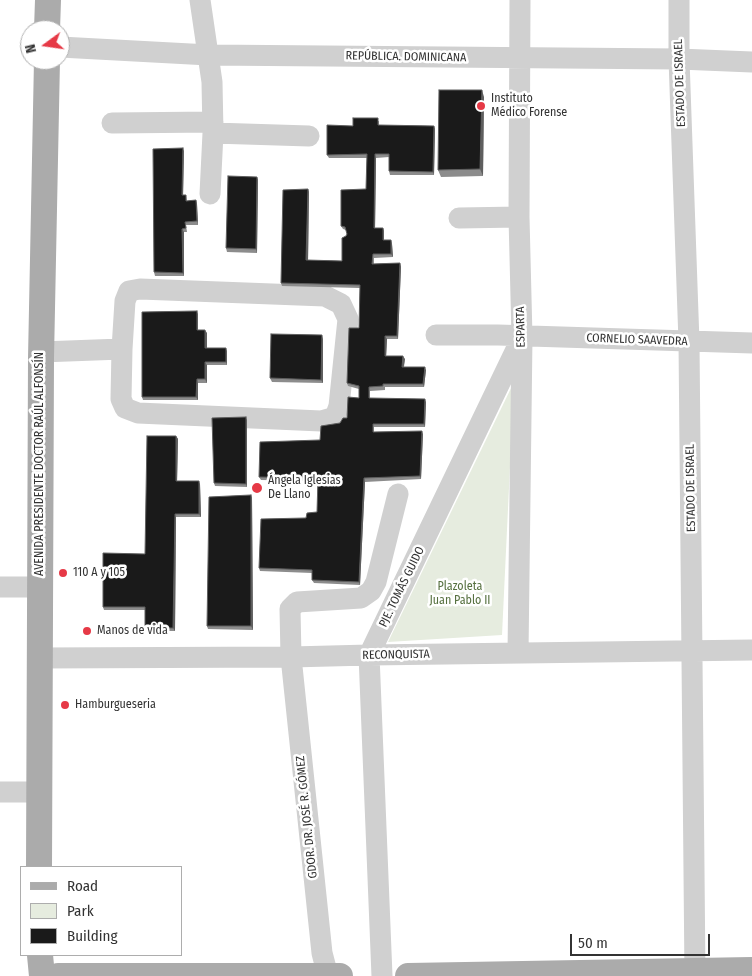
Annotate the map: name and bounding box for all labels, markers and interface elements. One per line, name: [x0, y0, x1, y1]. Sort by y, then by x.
north arrow: [20, 20, 70, 70]
street label: ESTADO DE ISRAEL: [671, 39, 689, 127]
text: N: [22, 42, 40, 55]
street label: REPÚBLICA. DOMINICANA: [345, 49, 467, 65]
place label: Instituto Médico Forense: [491, 92, 567, 120]
marker: Instituto Médico Forense: [475, 100, 487, 112]
street label: ESPARTA: [513, 306, 529, 348]
street label: CORNELIO SAAVEDRA: [586, 331, 688, 349]
street label: AVENIDA PRESIDENTE DOCTOR RAÚL ALFONSÍN: [33, 352, 47, 576]
street label: ESTADO DE ISRAEL: [683, 444, 699, 532]
place label: Ángela Iglesias De Llano: [268, 474, 341, 502]
marker: Ángela Iglesias De Llano: [250, 481, 264, 495]
street label: PJE. TOMÁS GUIDO: [376, 544, 428, 630]
place label: 110 A y 105: [73, 566, 125, 580]
marker: 110 A y 105: [57, 567, 69, 579]
park label: Plazoleta Juan Pablo II: [429, 580, 491, 608]
place label: Manos de vida: [97, 624, 168, 638]
marker: Manos de vida: [81, 625, 93, 637]
street label: RECONQUISTA: [362, 647, 430, 663]
place label: Hamburgueseria: [75, 698, 156, 712]
marker: Hamburgueseria: [59, 699, 71, 711]
street label: GDOR. DR. JOSÉ R. GÓMEZ: [293, 755, 321, 879]
legend: [20, 866, 182, 956]
text: Road: [67, 877, 98, 895]
text: Park: [67, 902, 94, 920]
scale bar: [572, 924, 712, 956]
text: Building: [67, 927, 118, 945]
text: 50 m: [578, 934, 608, 952]

